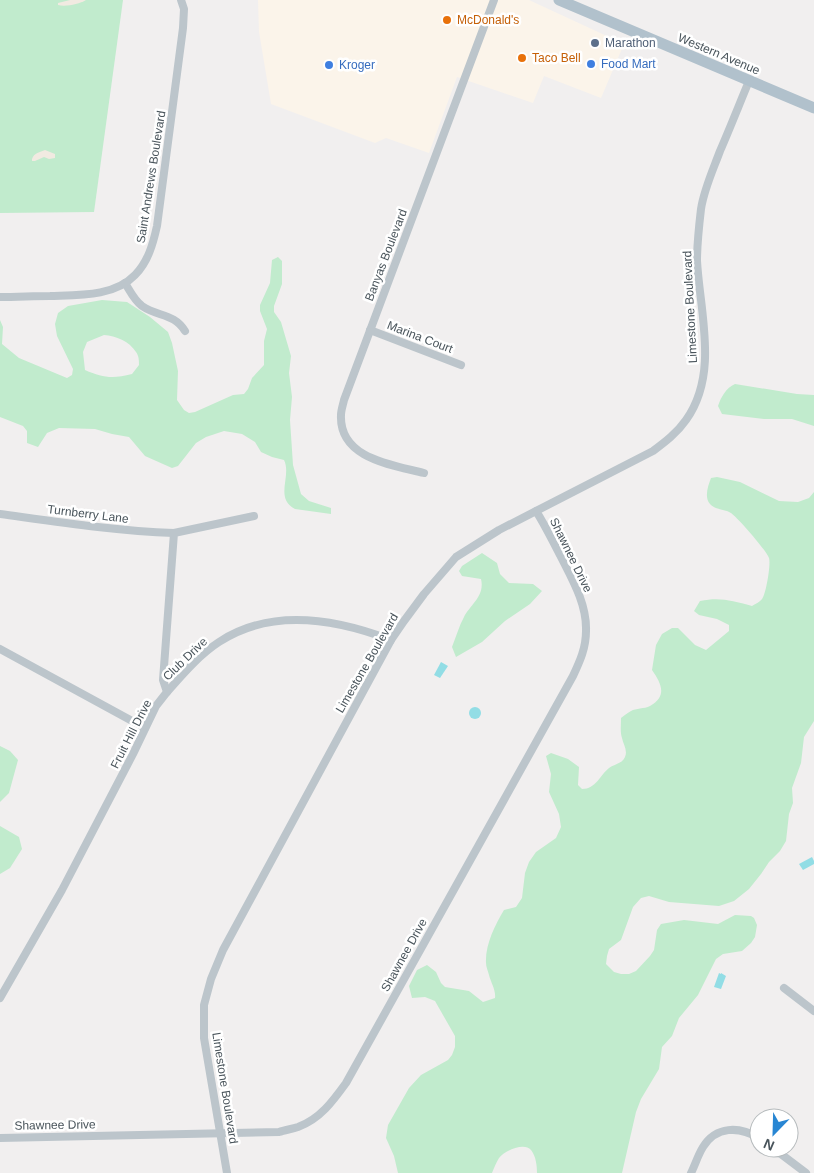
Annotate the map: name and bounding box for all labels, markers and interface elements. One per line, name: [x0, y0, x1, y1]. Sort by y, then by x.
place label: McDonald's: [457, 13, 519, 27]
marker: McDonald's: [441, 14, 453, 26]
street label: Western Avenue: [676, 30, 762, 78]
place label: Marathon: [605, 36, 656, 50]
marker: Marathon: [589, 37, 601, 49]
place label: Taco Bell: [532, 51, 581, 65]
marker: Taco Bell: [516, 52, 528, 64]
place label: Food Mart: [601, 57, 656, 71]
place label: Kroger: [339, 58, 375, 72]
marker: Food Mart: [585, 58, 597, 70]
marker: Kroger: [323, 59, 335, 71]
street label: Saint Andrews Boulevard: [134, 110, 168, 244]
street label: Banyas Boulevard: [362, 207, 410, 303]
street label: Limestone Boulevard: [680, 250, 700, 364]
street label: Marina Court: [385, 318, 456, 356]
street label: Turnberry Lane: [47, 502, 130, 526]
street label: Shawnee Drive: [547, 515, 595, 595]
street label: Limestone Boulevard: [333, 611, 401, 715]
street label: Club Drive: [160, 634, 210, 683]
street label: Fruit Hill Drive: [108, 697, 154, 771]
street label: Shawnee Drive: [378, 916, 430, 994]
street label: Limestone Boulevard: [209, 1031, 241, 1145]
north arrow: [749, 1108, 799, 1158]
street label: Shawnee Drive: [14, 1117, 96, 1133]
text: N: [761, 1136, 777, 1154]

